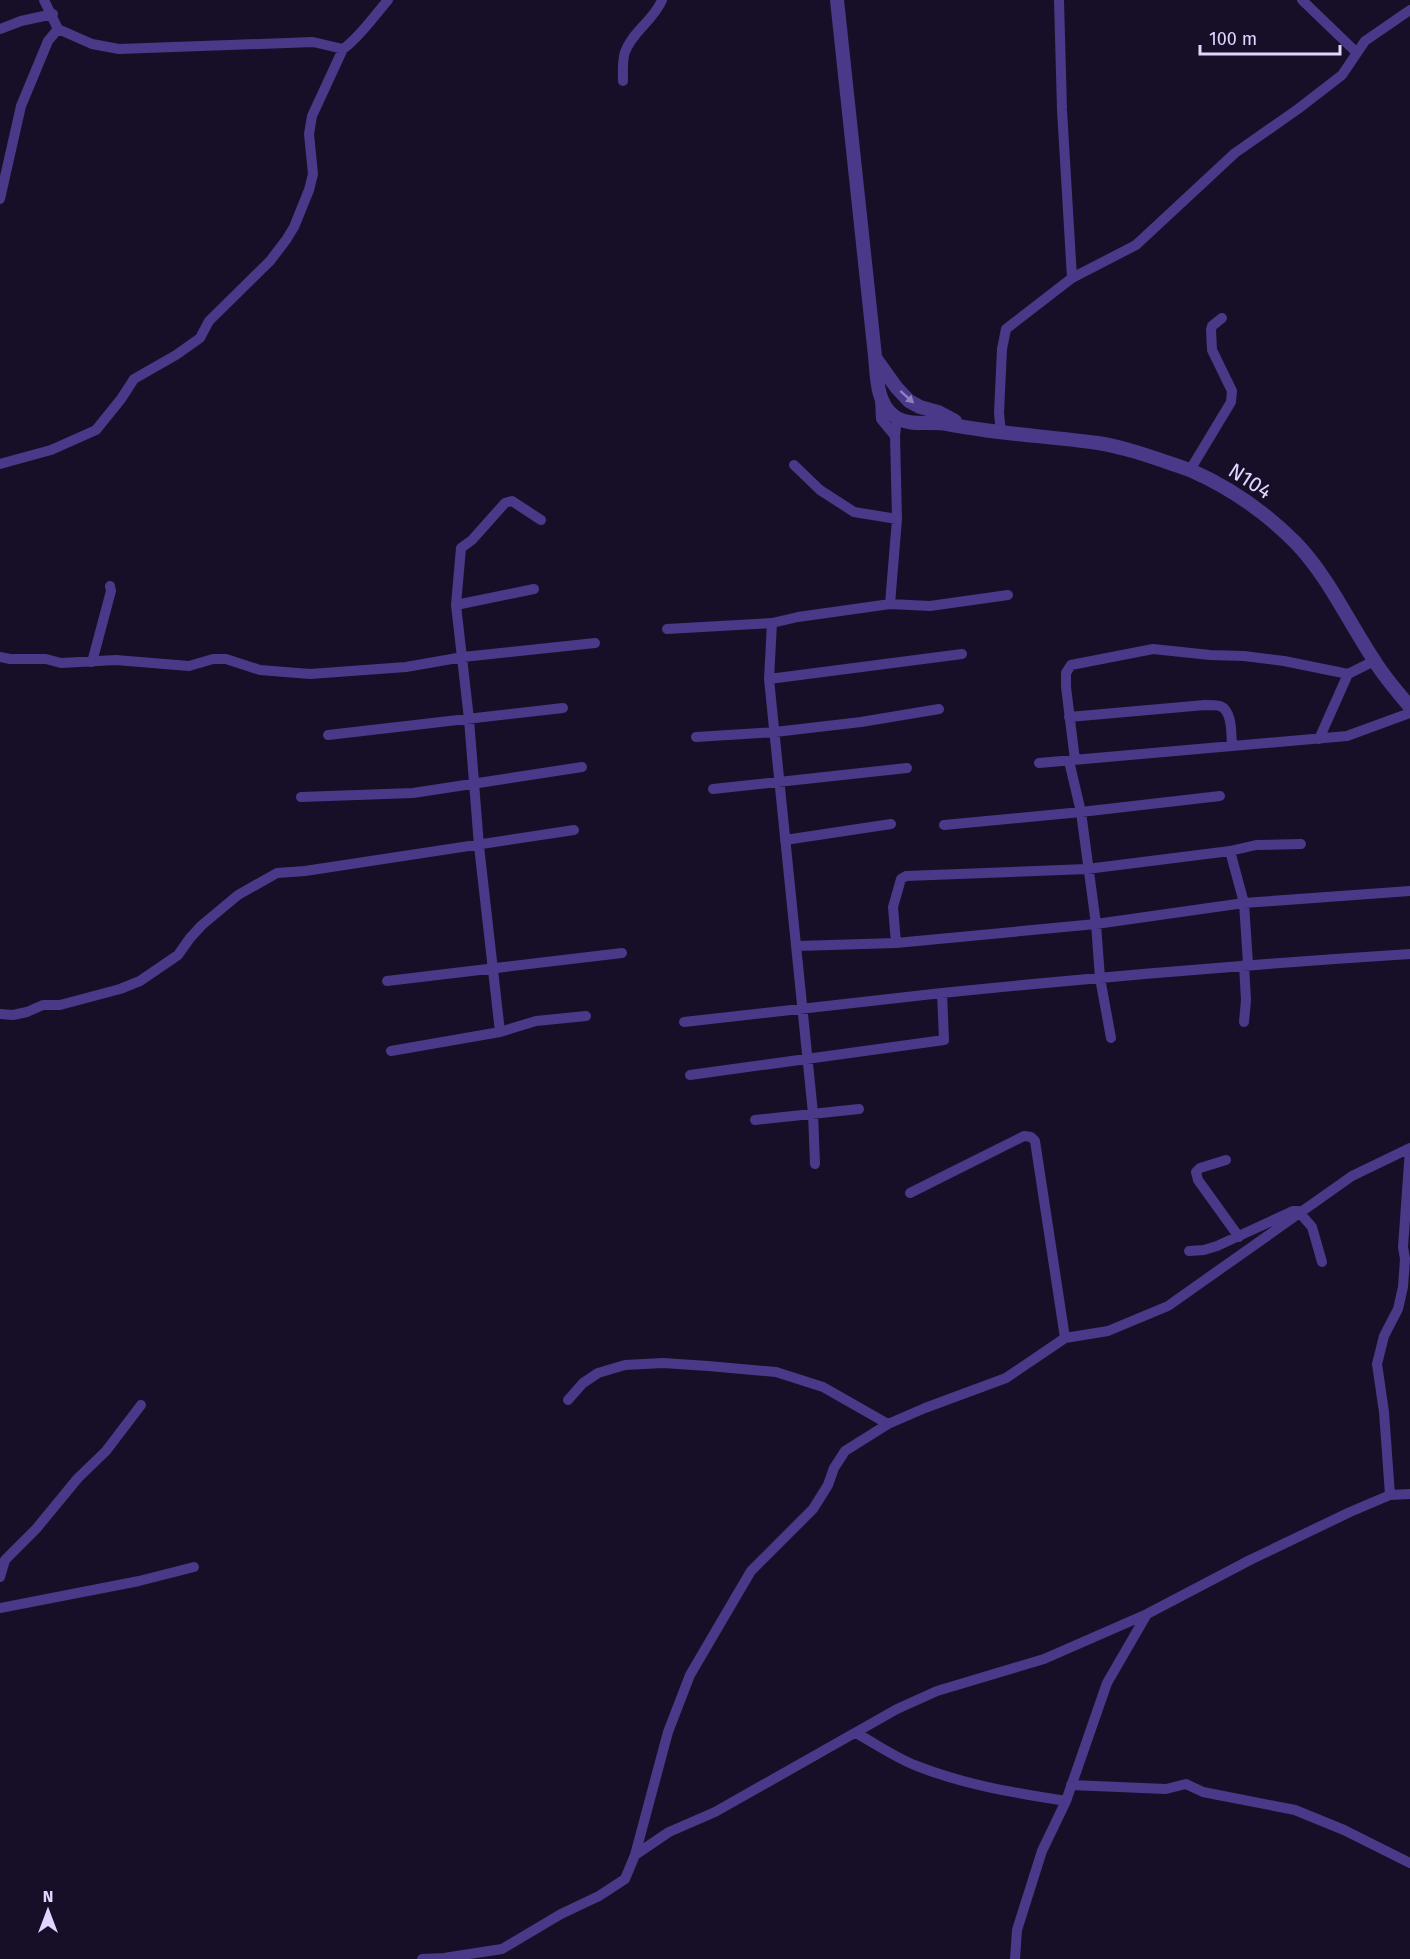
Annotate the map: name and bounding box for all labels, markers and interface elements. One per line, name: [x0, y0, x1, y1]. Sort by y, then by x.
scale bar: [1200, 18, 1340, 56]
text: 100 m: [1209, 28, 1257, 50]
one-way arrow: [899, 390, 914, 404]
street label: N104: [1223, 457, 1277, 505]
north arrow: [18, 1881, 78, 1941]
text: N: [43, 1887, 53, 1906]

